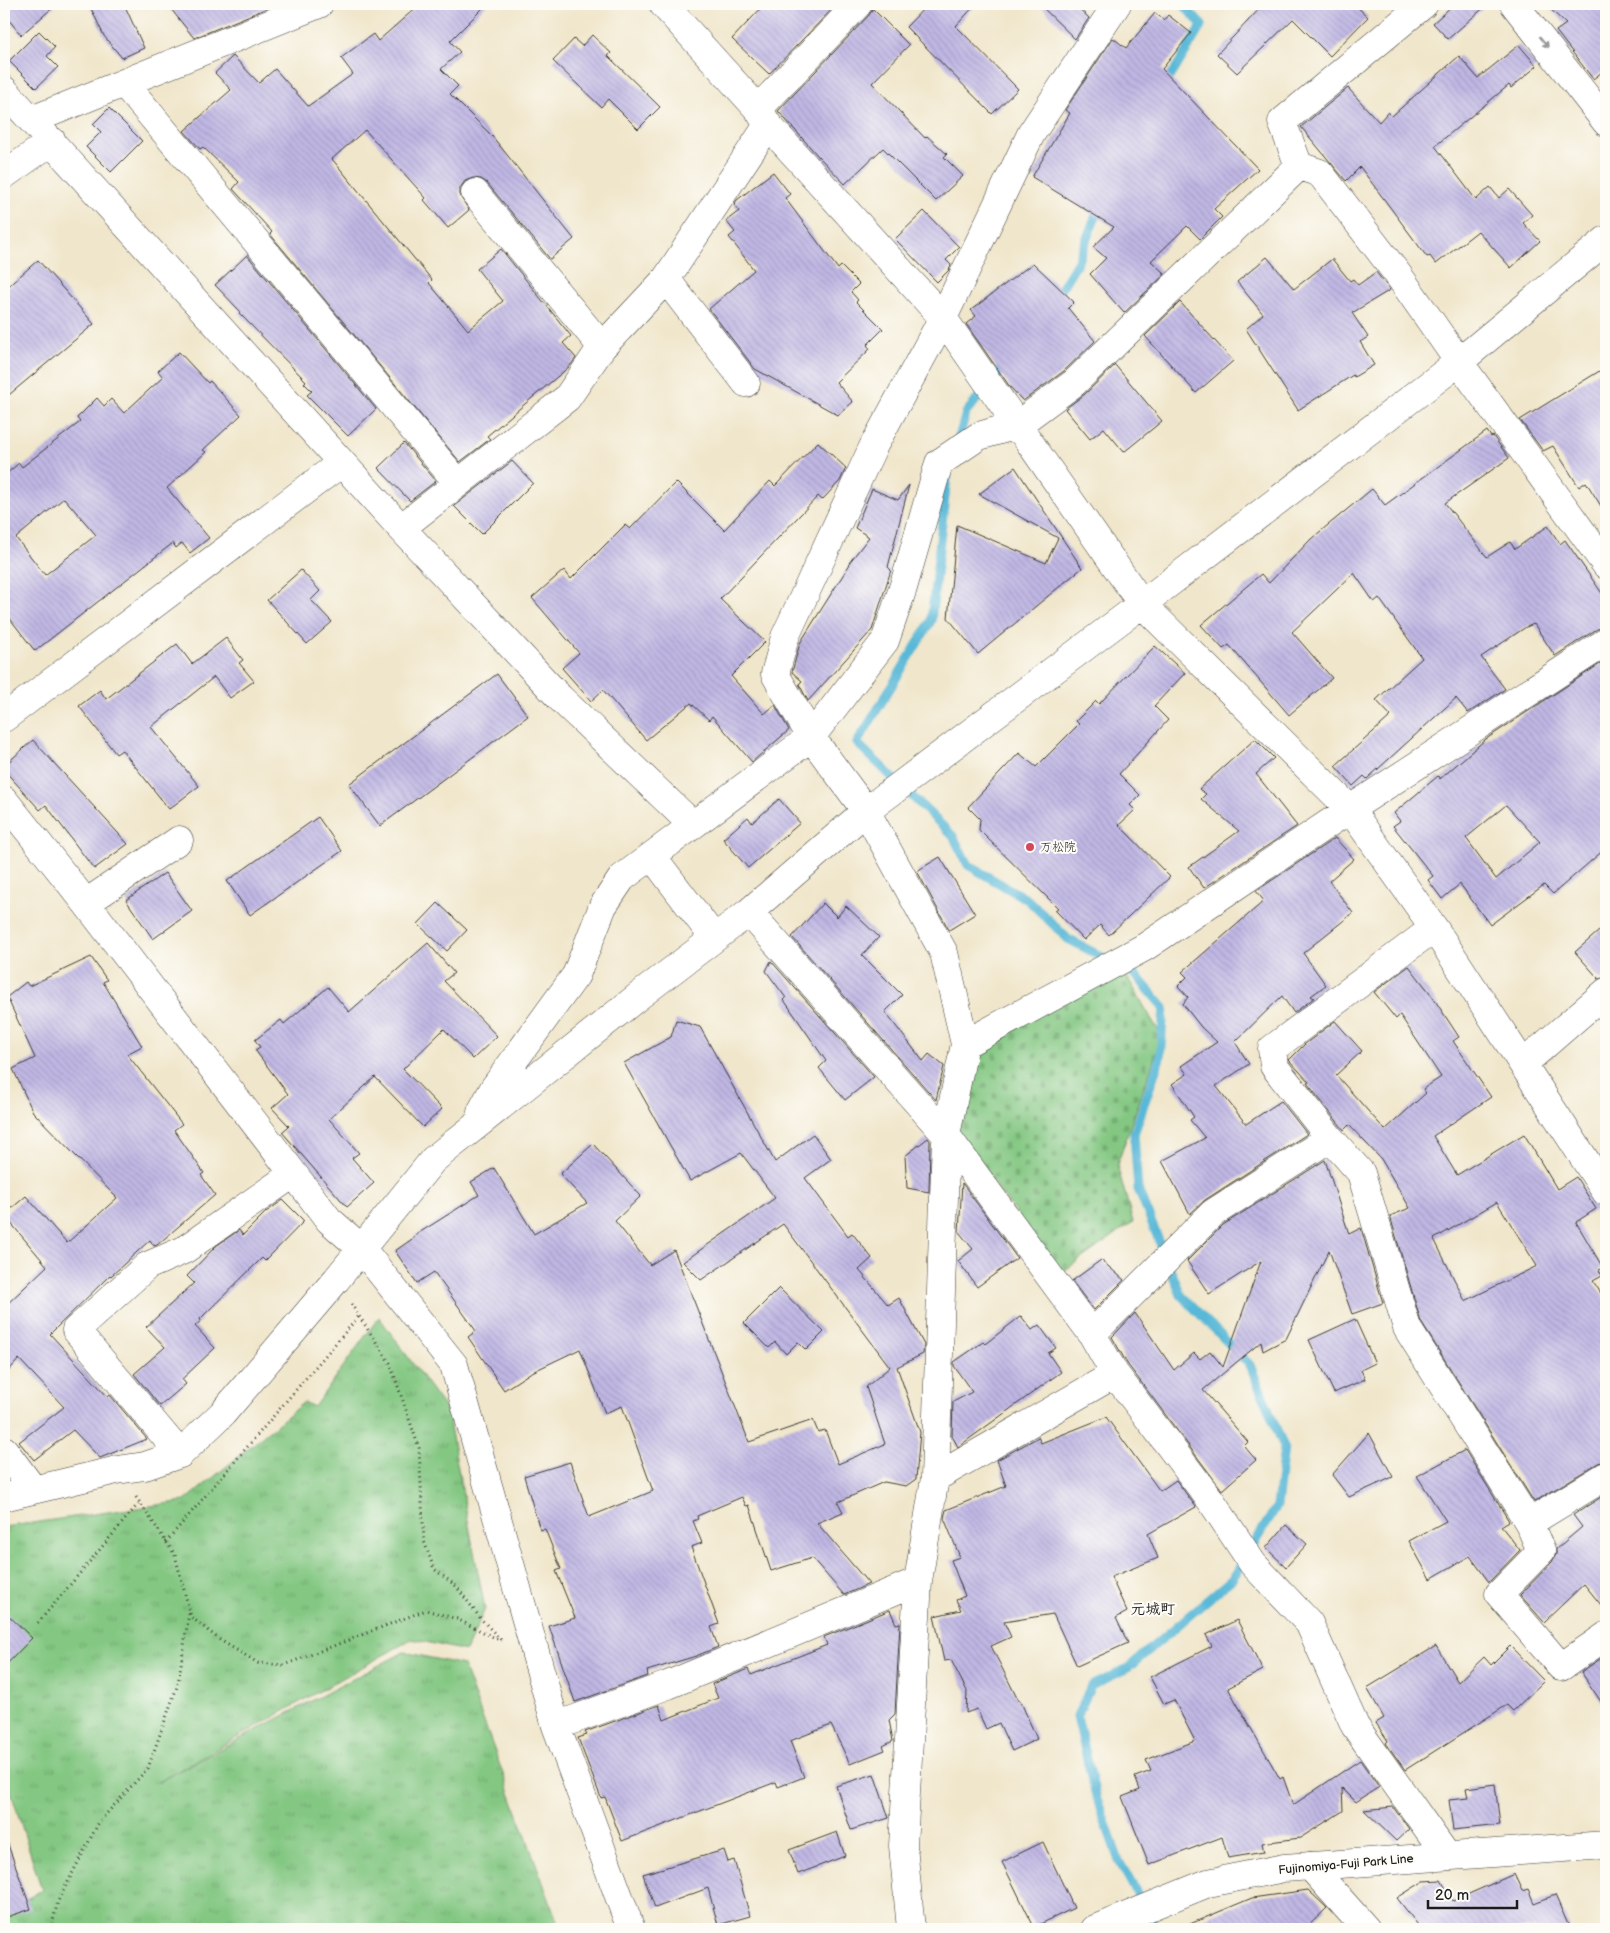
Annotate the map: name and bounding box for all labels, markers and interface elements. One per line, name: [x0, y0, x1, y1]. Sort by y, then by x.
one-way arrow: [1538, 35, 1549, 48]
place label: 万松院: [1040, 840, 1076, 855]
marker: 万松院: [1024, 841, 1036, 853]
district label: 元城町: [1130, 1600, 1176, 1619]
street label: Fujinomiya-Fuji Park Line: [1278, 1851, 1414, 1878]
scale bar: [1428, 1878, 1516, 1910]
text: 20 m: [1435, 1886, 1469, 1905]

